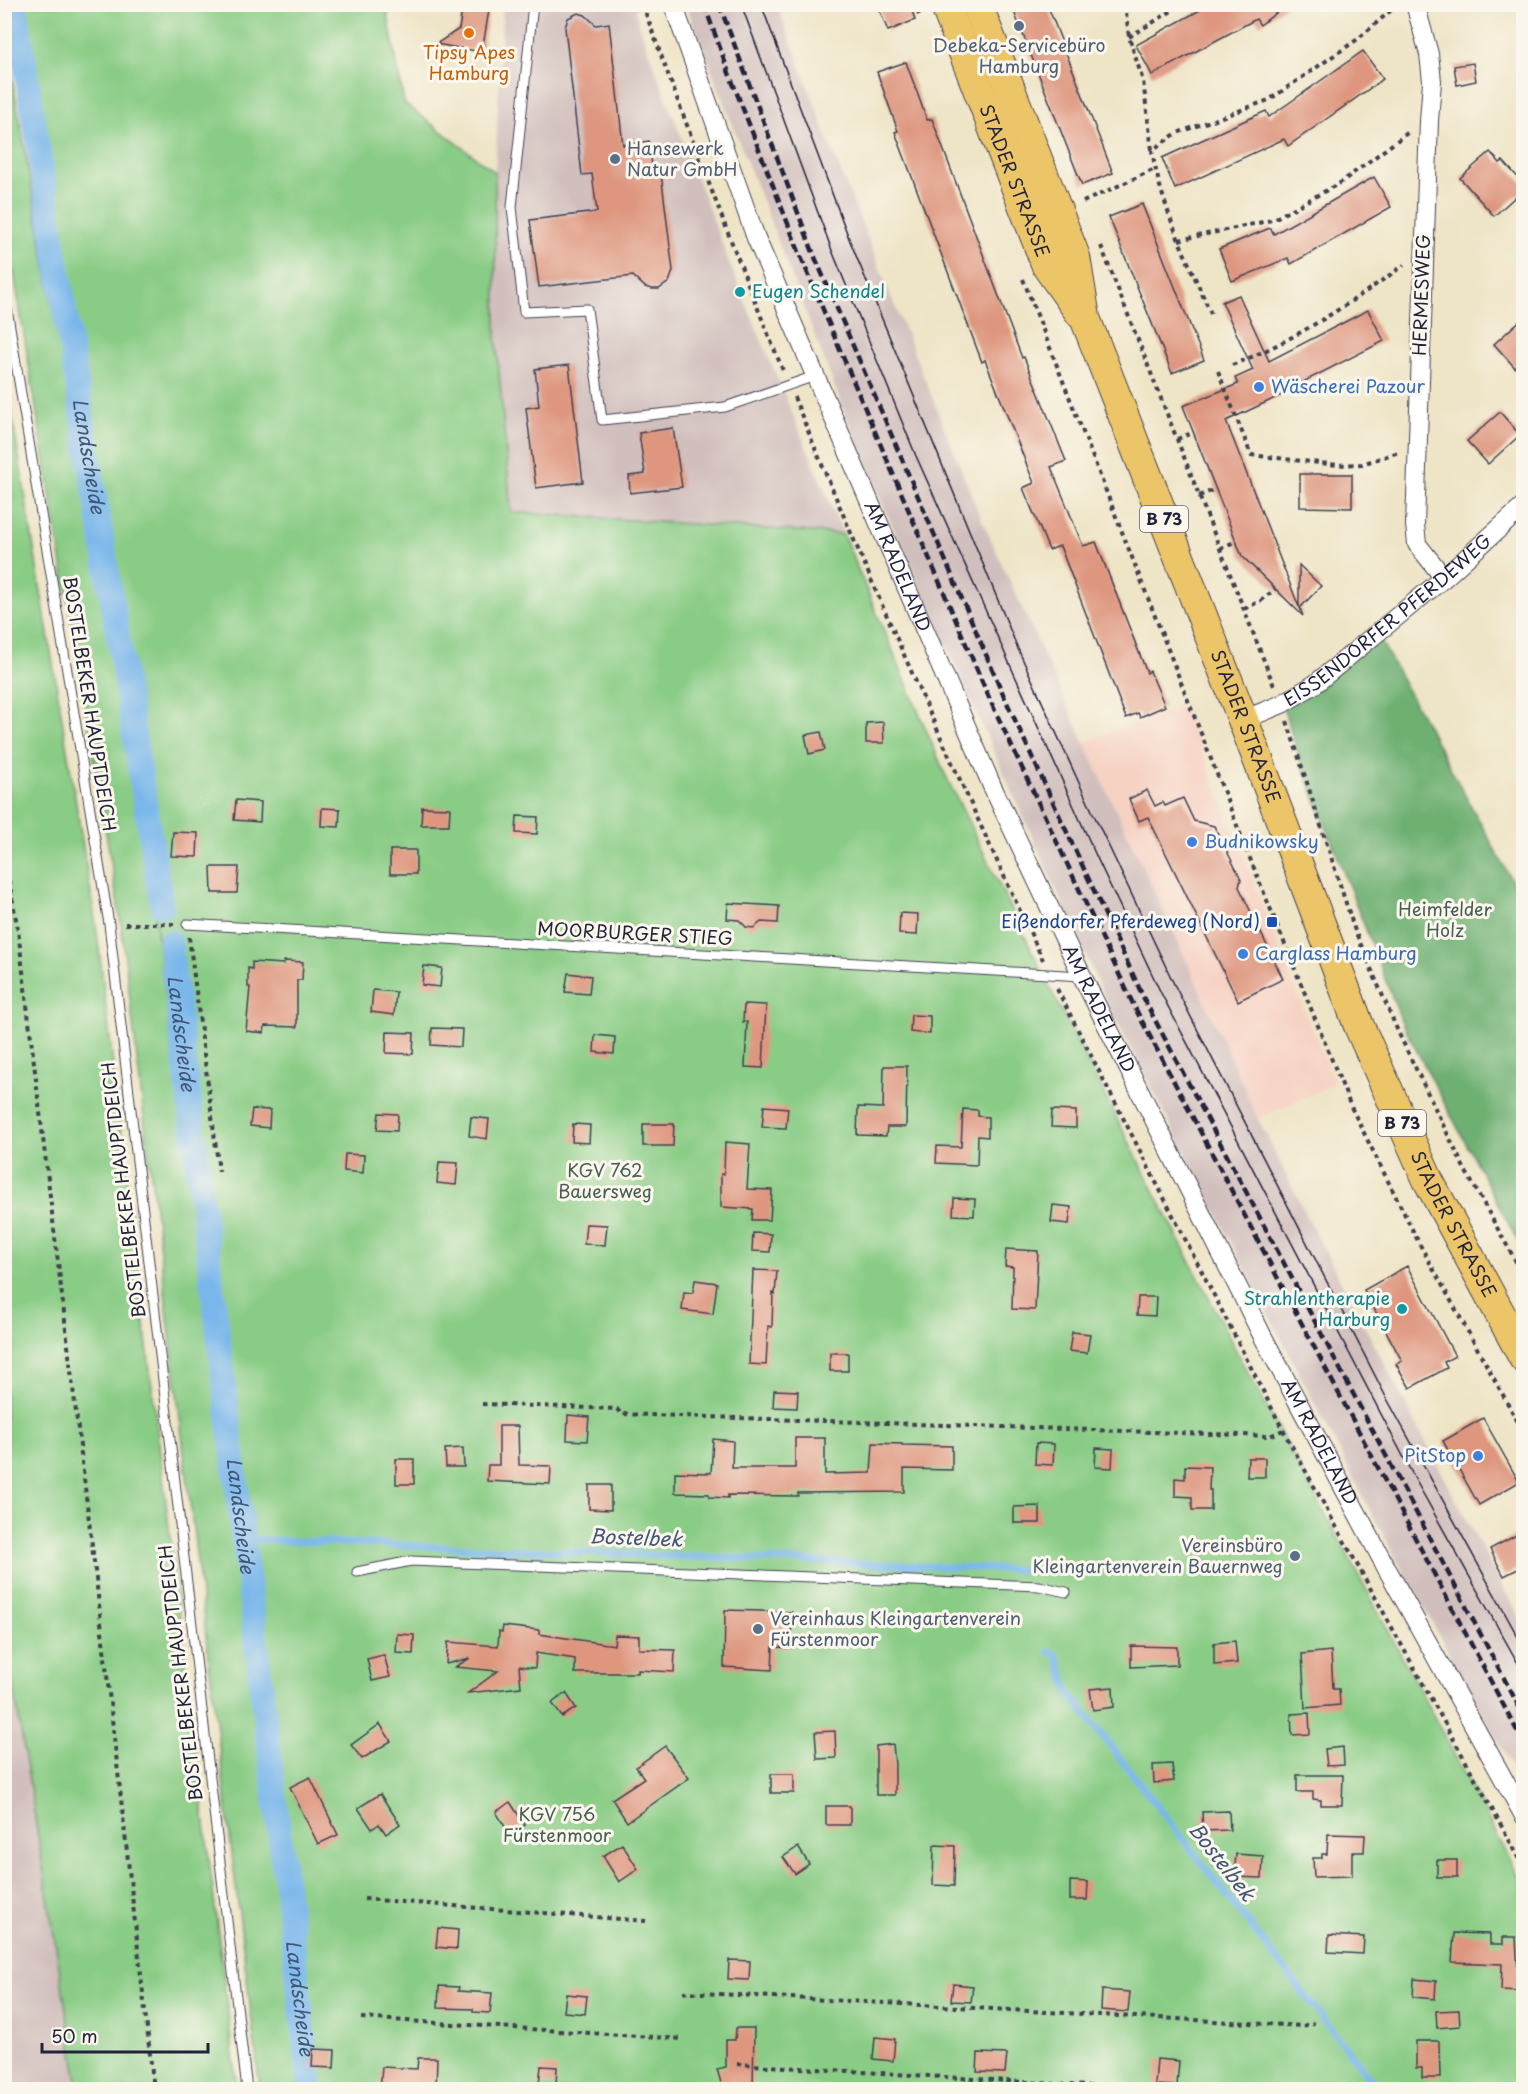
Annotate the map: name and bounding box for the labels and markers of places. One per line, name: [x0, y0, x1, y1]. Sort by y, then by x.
marker: Debeka-Servicebüro Hamburg: [1012, 19, 1026, 33]
marker: Tipsy Apes Hamburg: [462, 26, 476, 40]
place label: Debeka-Servicebüro Hamburg: [932, 31, 1106, 79]
place label: Tipsy Apes Hamburg: [423, 38, 515, 86]
place label: Hansewerk Natur GmbH: [627, 134, 738, 182]
marker: Hansewerk Natur GmbH: [608, 152, 622, 166]
place label: Eugen Schendel: [752, 277, 885, 304]
marker: Eugen Schendel: [733, 285, 747, 299]
place label: Wäscherei Pazour: [1271, 372, 1425, 399]
marker: Wäscherei Pazour: [1252, 380, 1266, 394]
place label: Budnikowsky: [1204, 827, 1319, 854]
marker: Budnikowsky: [1185, 835, 1199, 849]
place label: Eißendorfer Pferdeweg (Nord): [1001, 907, 1260, 934]
marker: Eißendorfer Pferdeweg (Nord): [1265, 915, 1279, 929]
place label: Carglass Hamburg: [1255, 939, 1417, 966]
marker: Carglass Hamburg: [1236, 947, 1250, 961]
place label: Strahlentherapie Harburg: [1243, 1284, 1390, 1332]
marker: Strahlentherapie Harburg: [1395, 1302, 1409, 1316]
place label: PitStop: [1404, 1441, 1466, 1468]
marker: PitStop: [1471, 1449, 1485, 1463]
place label: Vereinsbüro Kleingartenverein Bauernweg: [1033, 1531, 1283, 1579]
marker: Vereinsbüro Kleingartenverein Bauernweg: [1288, 1549, 1302, 1563]
place label: Vereinhaus Kleingartenverein Fürstenmoor: [770, 1604, 1021, 1652]
marker: Vereinhaus Kleingartenverein Fürstenmoor: [751, 1622, 765, 1636]

